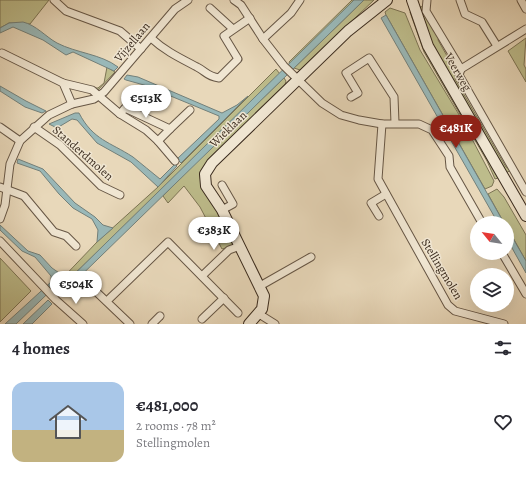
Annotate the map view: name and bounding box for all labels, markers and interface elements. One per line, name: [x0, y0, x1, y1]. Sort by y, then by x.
street label: Vijzellaan: [110, 18, 154, 66]
street label: Veerweg: [440, 49, 475, 94]
pin: €513K: [118, 85, 174, 119]
text: €513K: [130, 89, 162, 106]
street label: Wieklaan: [205, 107, 250, 151]
pin: €481K: [428, 115, 484, 149]
text: €481K: [439, 119, 473, 136]
street label: Standerdmolen: [49, 122, 117, 184]
north arrow: [470, 216, 514, 260]
map controls: [470, 216, 514, 312]
pin: €383K: [186, 217, 242, 251]
text: €383K: [197, 221, 231, 238]
street label: Stellingmolen: [418, 236, 467, 303]
button: layers: [470, 268, 514, 312]
pin: €504K: [48, 271, 104, 305]
text: €504K: [59, 275, 93, 292]
text: 4 homes: [12, 337, 70, 360]
icon: filters: [492, 337, 514, 359]
text: €481,000: [136, 394, 198, 417]
icon: home: [44, 398, 92, 446]
icon: heart: [492, 411, 514, 433]
text: 2 rooms · 78 m²: [136, 417, 216, 434]
text: Stellingmolen: [136, 434, 210, 451]

